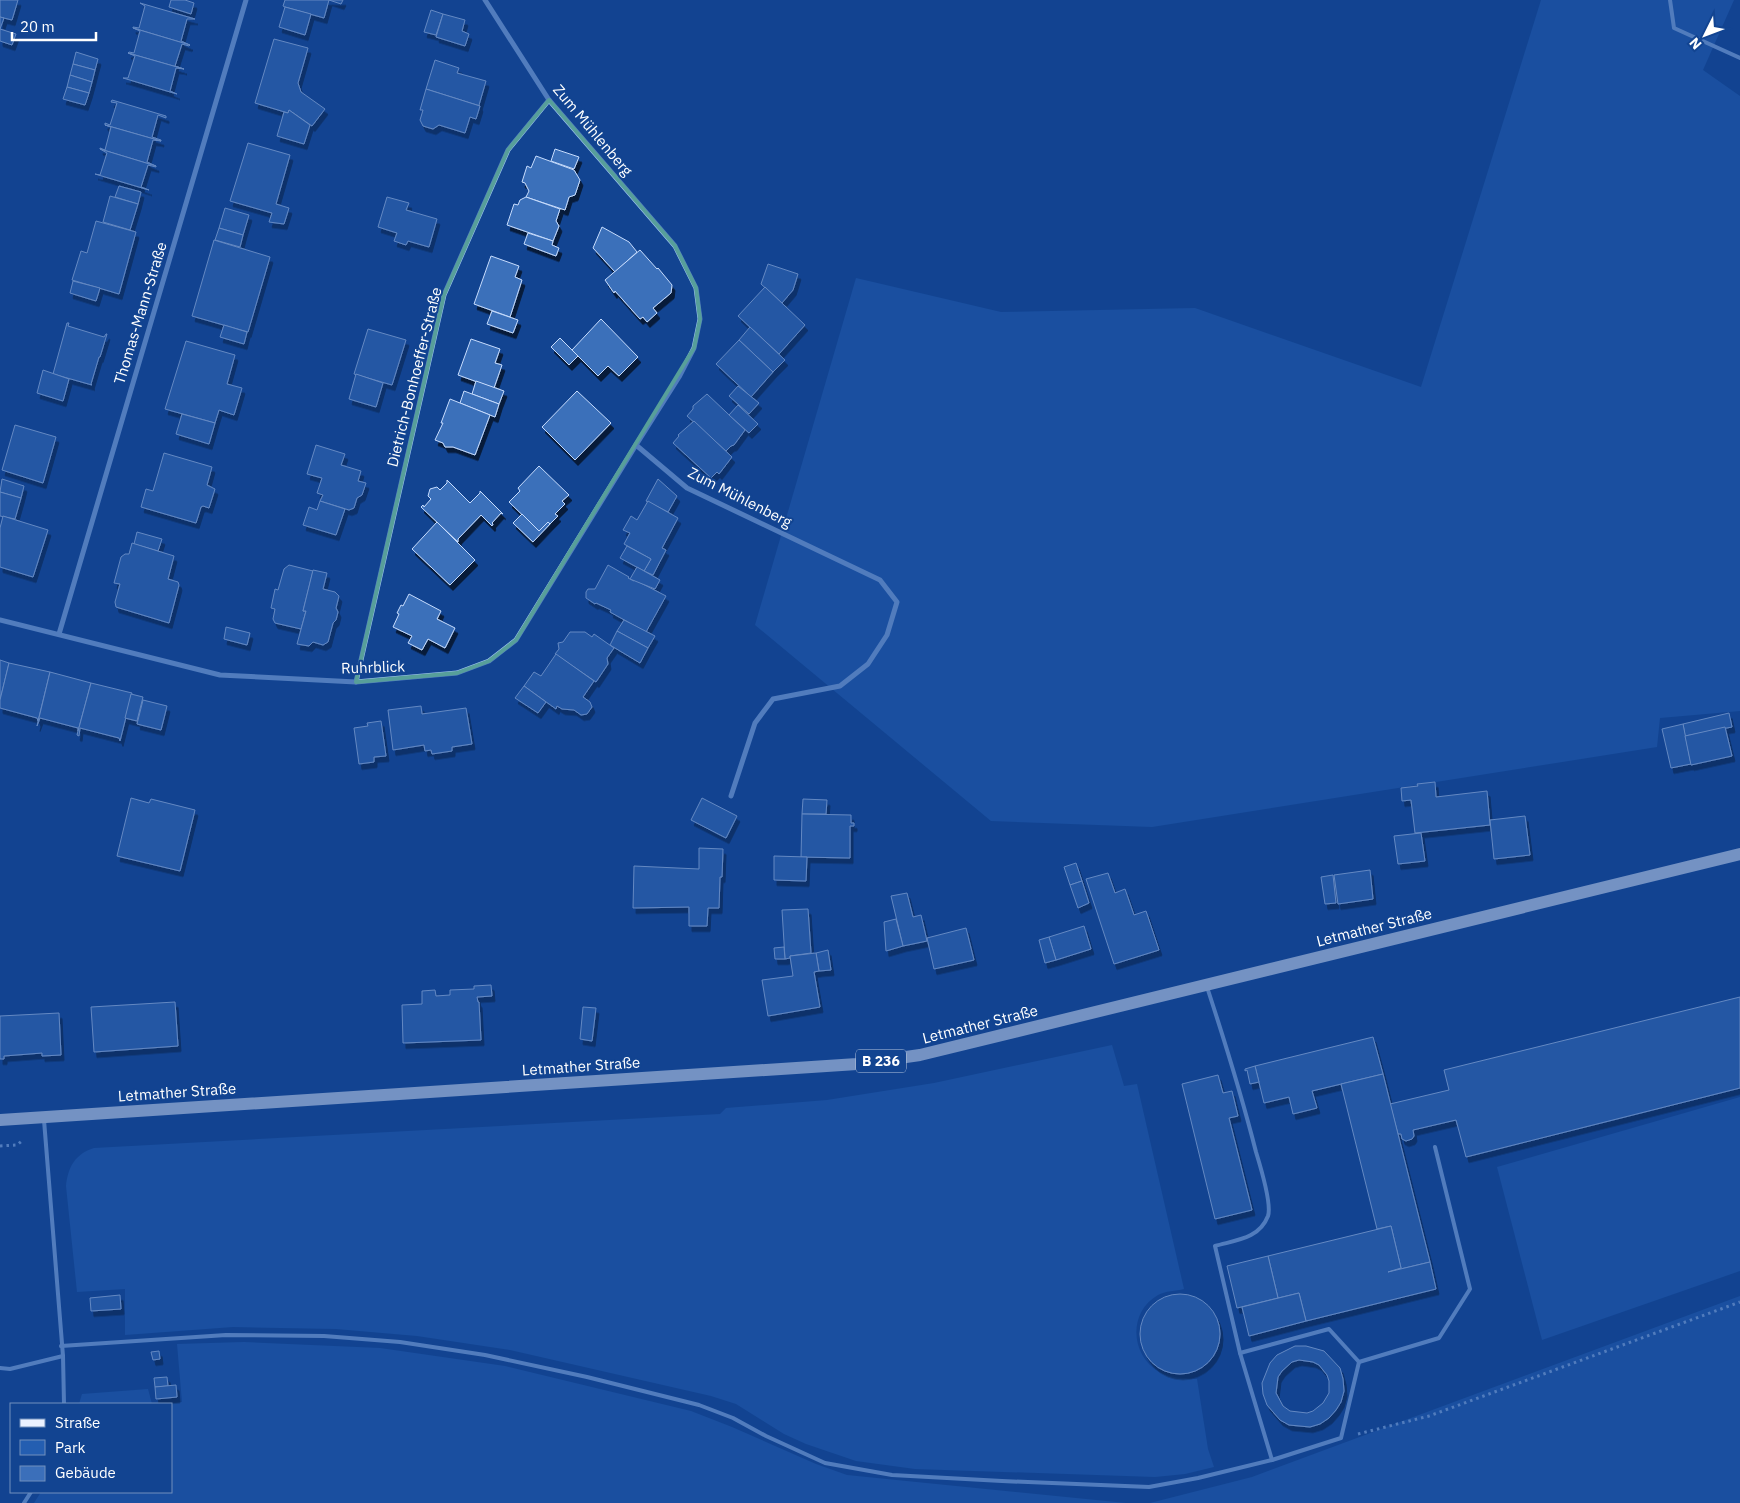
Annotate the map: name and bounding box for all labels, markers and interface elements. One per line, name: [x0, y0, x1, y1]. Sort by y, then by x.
scale bar: [12, 10, 96, 42]
north arrow: [1680, 10, 1730, 60]
text: 20 m: [20, 17, 55, 36]
text: N: [1685, 34, 1705, 53]
street label: Zum Mühlenberg: [549, 80, 637, 180]
street label: Thomas-Mann-Straße: [109, 239, 171, 387]
street label: Dietrich-Bonhoeffer-Straße: [382, 285, 446, 469]
street label: Zum Mühlenberg: [685, 463, 795, 531]
street label: Ruhrblick: [341, 656, 405, 678]
street label: Letmather Straße: [1314, 903, 1434, 951]
street label: Letmather Straße: [920, 1000, 1040, 1048]
road number: B 236: [856, 1050, 906, 1072]
street label: Letmather Straße: [521, 1052, 641, 1080]
street label: Letmather Straße: [117, 1078, 237, 1106]
legend: [10, 1403, 172, 1493]
text: Straße: [55, 1413, 100, 1432]
text: Park: [55, 1438, 85, 1457]
text: Gebäude: [55, 1463, 116, 1482]

